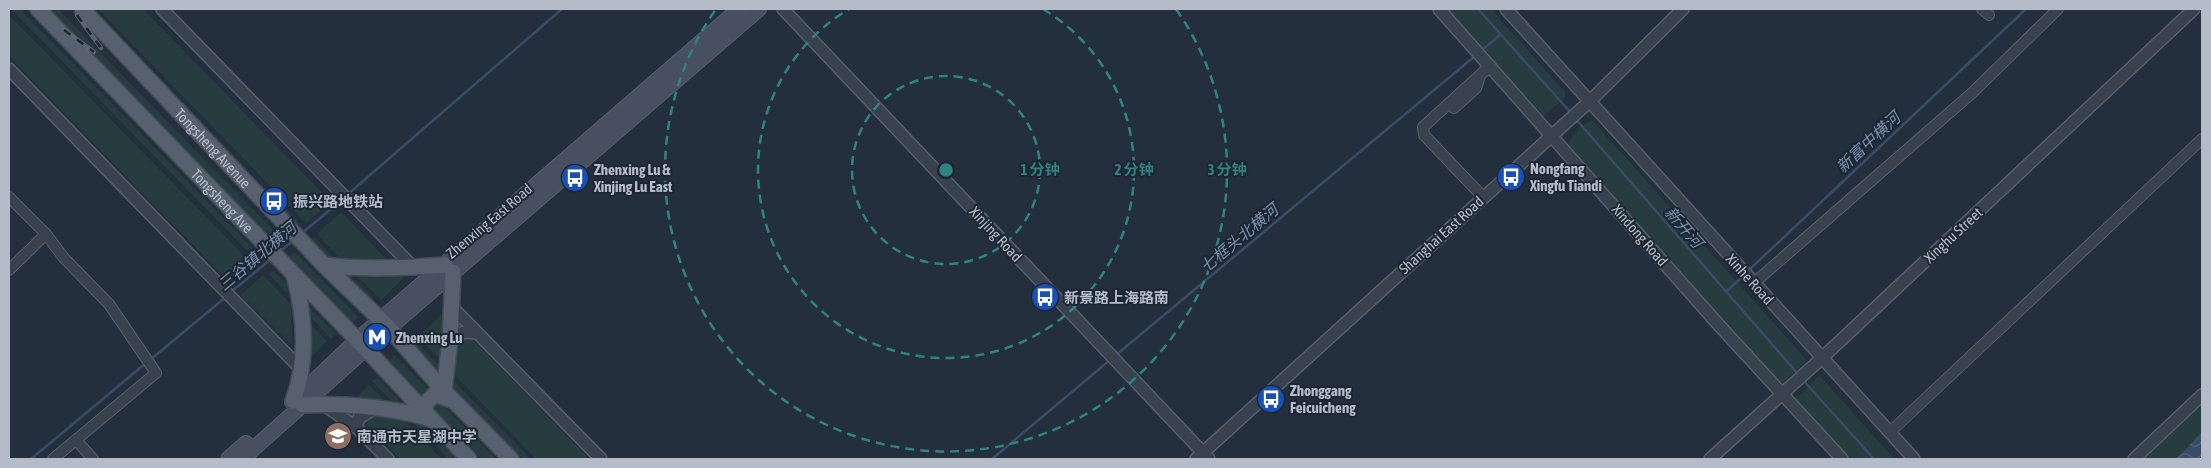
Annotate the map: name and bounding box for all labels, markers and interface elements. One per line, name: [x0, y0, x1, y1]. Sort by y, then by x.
street label: Tongsheng Avenue: [172, 104, 255, 191]
water label: 新富中横河: [1833, 106, 1906, 176]
place label: Nongfang Xingfu Tiandi: [1529, 160, 1602, 194]
place label: Zhenxing Lu & Xinjing Lu East: [593, 161, 673, 195]
centre of rings: [937, 161, 955, 179]
text: 1 分钟: [1020, 161, 1060, 178]
text: 2 分钟: [1114, 161, 1154, 178]
text: 3 分钟: [1207, 161, 1247, 178]
bus stop icon: Nongfang Xingfu Tiandi: [1496, 162, 1526, 192]
bus stop icon: Zhenxing Lu & Xinjing Lu East: [560, 163, 590, 193]
street label: Tongsheng Ave: [188, 165, 257, 236]
street label: Zhenxing East Road: [443, 180, 535, 262]
bus stop icon: 振兴路地铁站: [259, 186, 289, 216]
place label: 振兴路地铁站: [293, 193, 383, 210]
street label: Shanghai East Road: [1395, 193, 1487, 277]
water label: 七框头北横河: [1196, 198, 1284, 276]
street label: Xindong Road: [1609, 201, 1671, 269]
street label: Xinjing Road: [966, 203, 1026, 265]
water label: 新开河: [1661, 203, 1709, 253]
street label: Xinghu Street: [1920, 204, 1986, 266]
water label: 三谷镇北横河: [214, 216, 302, 294]
street label: Xinhe Road: [1723, 250, 1777, 308]
bus stop icon: 新景路上海路南: [1030, 282, 1060, 312]
place label: 新景路上海路南: [1064, 289, 1169, 306]
metro station icon: Zhenxing Lu: [362, 322, 392, 352]
place label: Zhenxing Lu: [396, 329, 462, 346]
place label: Zhonggang Feicuicheng: [1290, 382, 1356, 416]
bus stop icon: Zhonggang Feicuicheng: [1256, 384, 1286, 414]
school or university icon: 南通市天星湖中学: [323, 421, 353, 451]
place label: 南通市天星湖中学: [357, 428, 477, 445]

